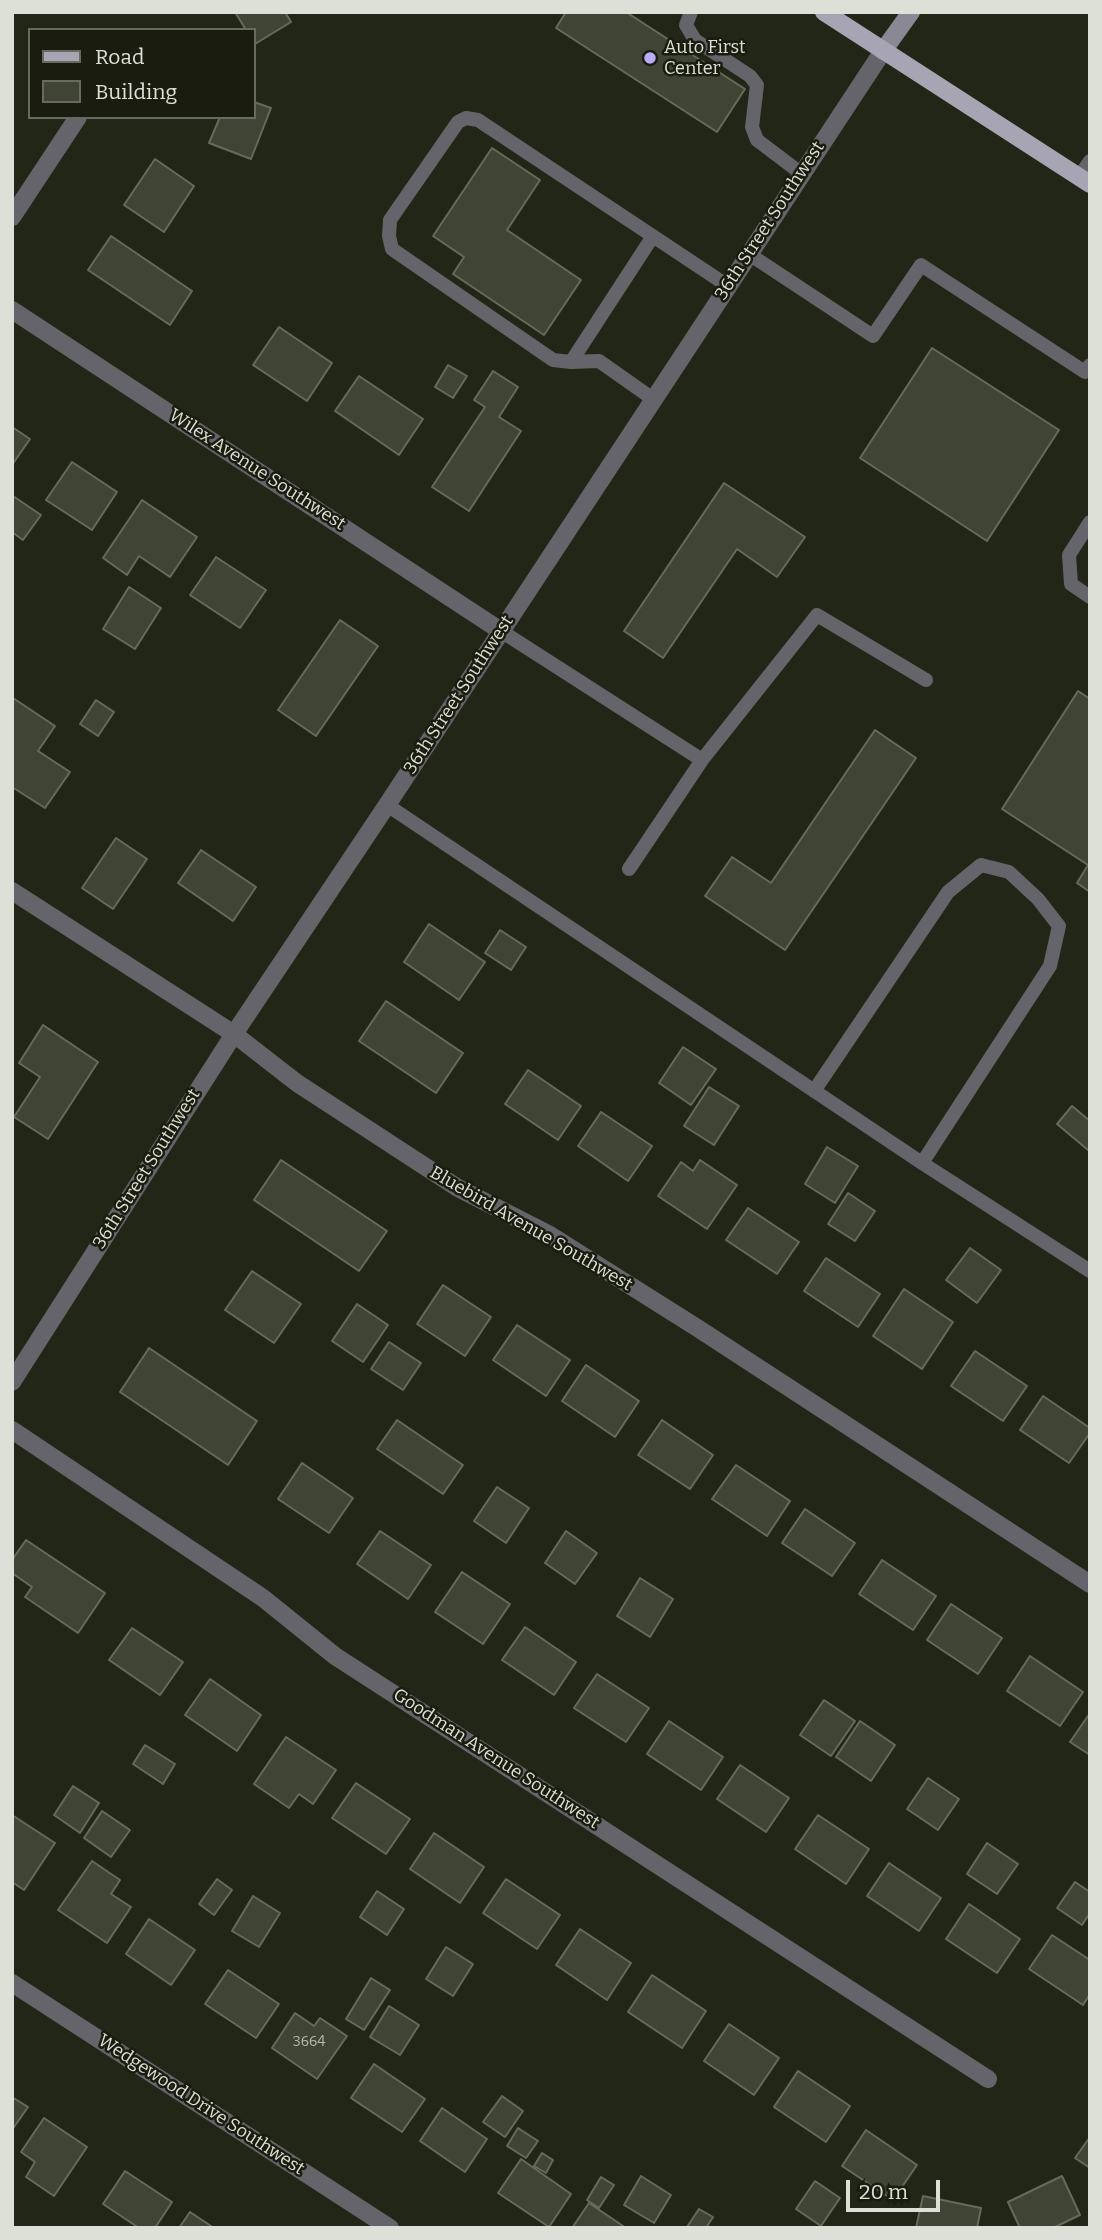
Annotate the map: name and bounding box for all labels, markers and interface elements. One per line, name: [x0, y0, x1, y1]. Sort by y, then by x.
legend: [28, 28, 256, 119]
place label: Auto First Center: [664, 37, 746, 80]
text: Road: [95, 44, 144, 70]
marker: Auto First Center: [642, 50, 658, 66]
text: Building: [95, 79, 177, 105]
street label: 36th Street Southwest: [711, 138, 829, 304]
street label: Wilex Avenue Southwest: [165, 405, 349, 535]
street label: 36th Street Southwest: [400, 612, 518, 778]
street label: 36th Street Southwest: [89, 1085, 205, 1253]
street label: Bluebird Avenue Southwest: [426, 1162, 636, 1296]
street label: Goodman Avenue Southwest: [389, 1684, 603, 1834]
street label: Wedgewood Drive Southwest: [94, 2030, 308, 2180]
house number: 3664: [293, 2034, 325, 2050]
scale bar: [850, 2166, 944, 2210]
text: 20 m: [859, 2179, 908, 2205]

